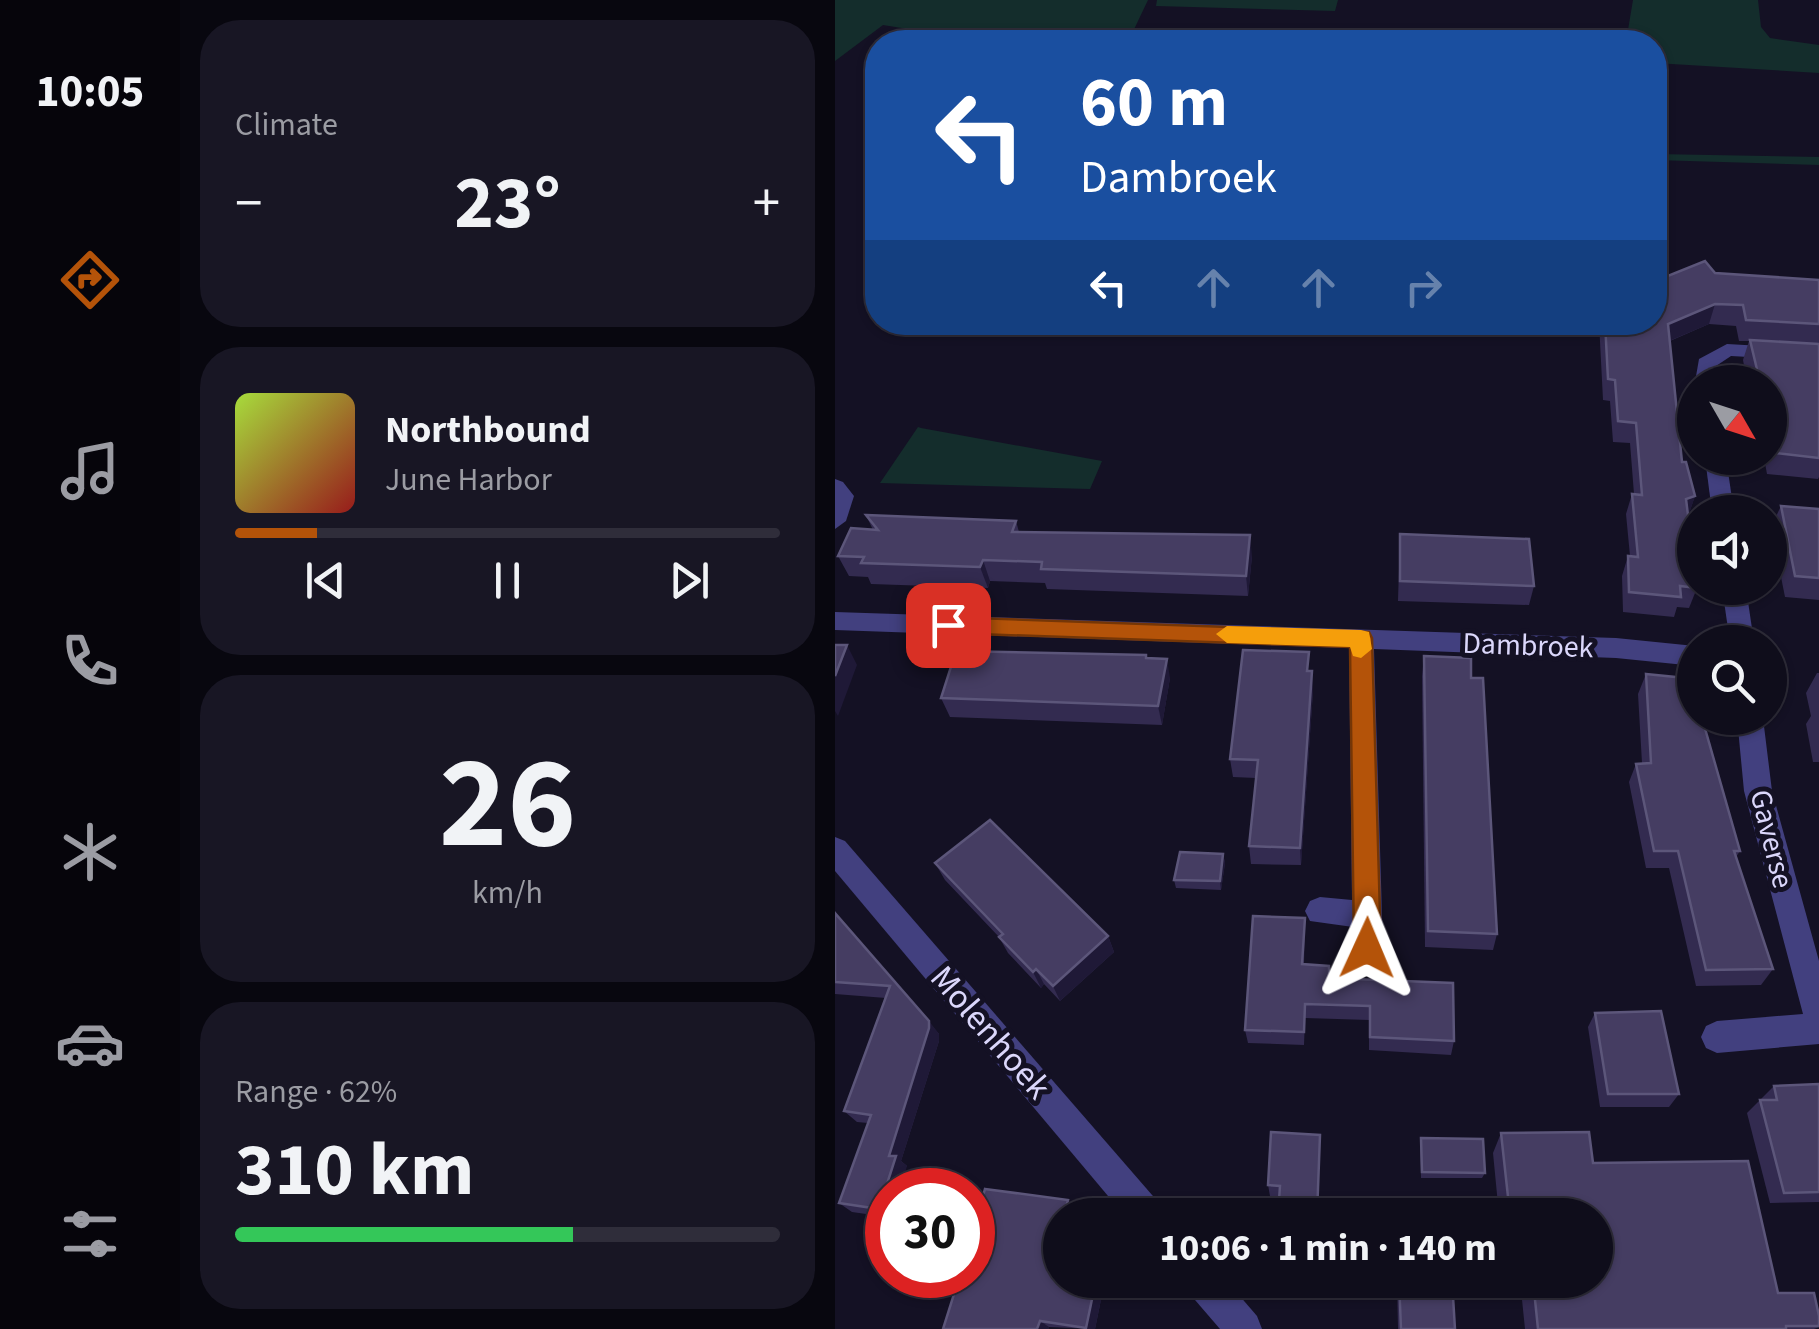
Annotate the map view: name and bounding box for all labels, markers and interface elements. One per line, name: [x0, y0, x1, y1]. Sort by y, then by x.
text: 60 m: [1080, 53, 1228, 153]
text: 10:05: [36, 60, 144, 124]
icon: left: [915, 70, 1045, 200]
text: Climate: [235, 102, 338, 148]
text: Dambroek: [1080, 146, 1277, 210]
text: 23°: [454, 150, 561, 257]
text: −: [235, 165, 262, 243]
text: +: [753, 165, 780, 243]
icon: directions: [55, 245, 125, 315]
icon: left: [1081, 260, 1136, 315]
icon: ahead: [1186, 260, 1241, 315]
icon: ahead: [1291, 260, 1346, 315]
icon: right: [1396, 260, 1451, 315]
north arrow: [1677, 365, 1787, 475]
map controls: [1677, 365, 1787, 735]
text: Northbound: [385, 403, 591, 457]
icon: music: [55, 436, 125, 506]
text: June Harbor: [385, 457, 552, 503]
button: sound: [1677, 495, 1787, 605]
icon: previous: [298, 553, 353, 608]
icon: pause: [480, 553, 535, 608]
icon: next: [662, 553, 717, 608]
pin: [906, 583, 991, 668]
icon: arrive: [921, 598, 976, 653]
street label: Dambroek: [1462, 622, 1594, 669]
button: search: [1677, 625, 1787, 735]
icon: phone: [55, 626, 125, 696]
text: 26: [439, 712, 576, 897]
street label: Gaverse: [1739, 785, 1804, 893]
icon: climate: [55, 817, 125, 887]
text: km/h: [472, 870, 543, 916]
position arrow: [1315, 896, 1419, 1000]
street label: Molenhoek: [918, 955, 1063, 1111]
icon: car: [55, 1008, 125, 1078]
text: Range · 62%: [235, 1069, 397, 1115]
text: 310 km: [235, 1117, 474, 1224]
speed limit sign: 30: [865, 1168, 995, 1298]
icon: filters: [55, 1199, 125, 1269]
text: 10:06 · 1 min · 140 m: [1159, 1221, 1497, 1275]

